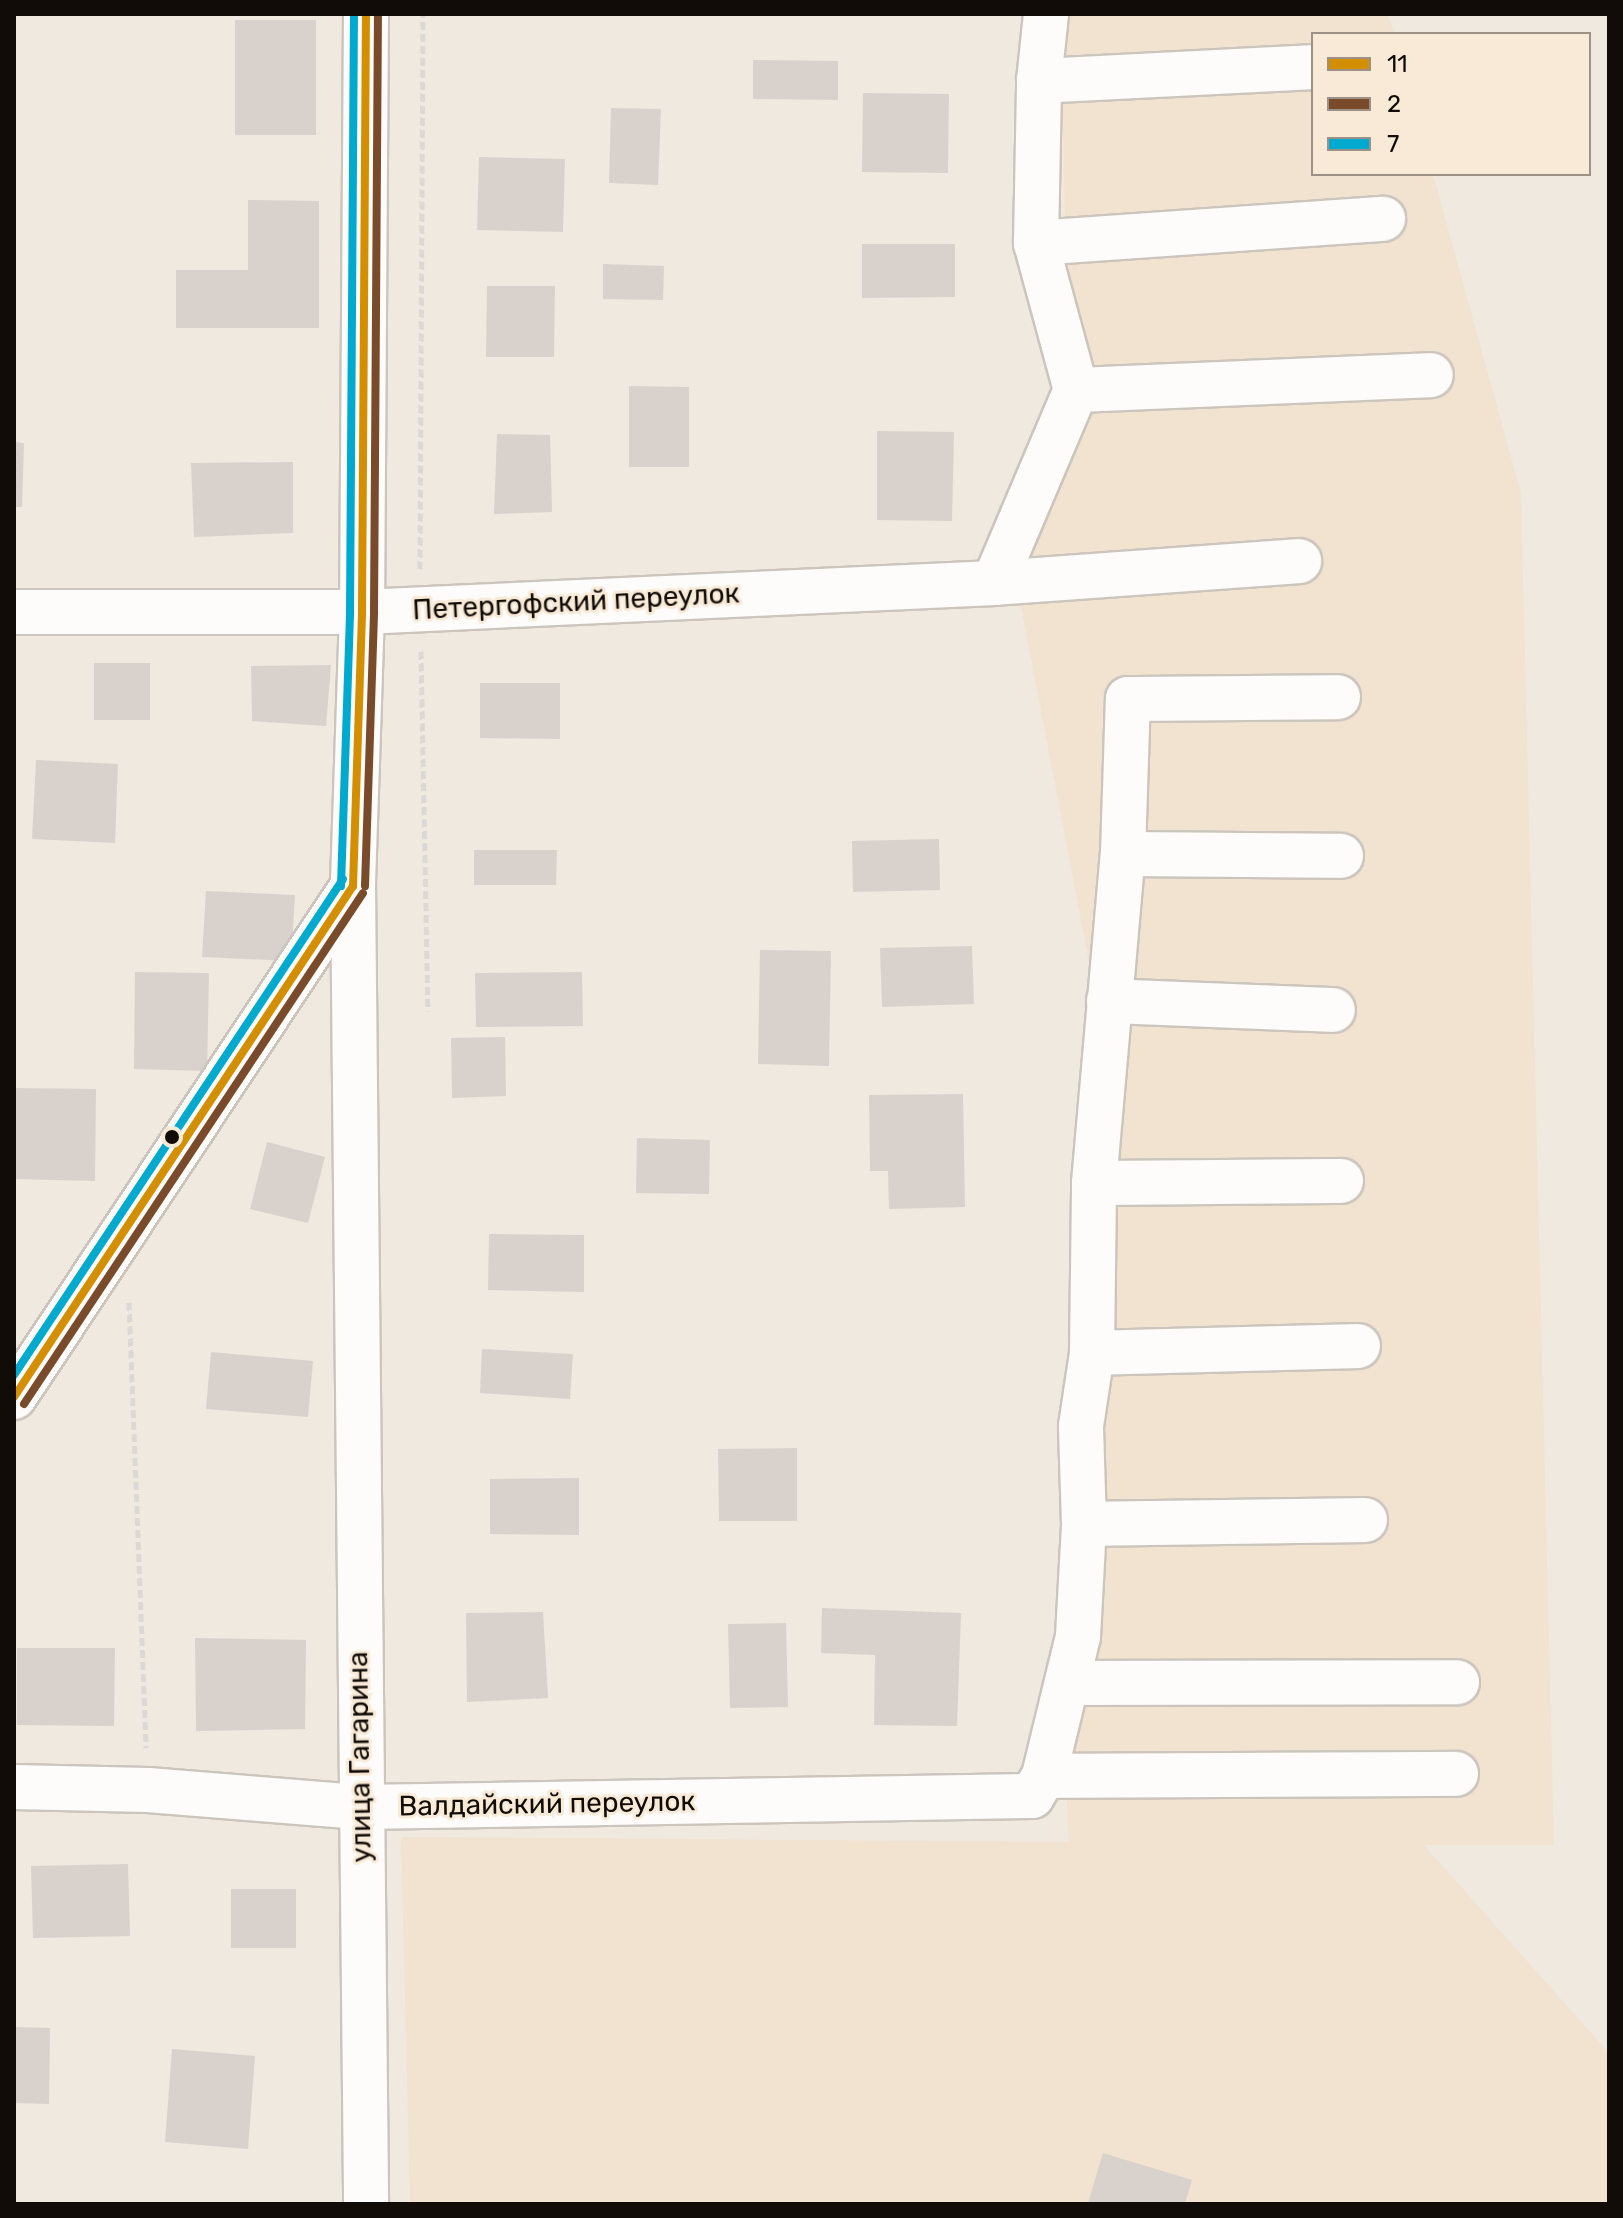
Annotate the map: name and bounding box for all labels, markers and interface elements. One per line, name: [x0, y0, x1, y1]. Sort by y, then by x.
legend: [1311, 32, 1591, 176]
text: 11: [1387, 50, 1408, 78]
text: 2: [1387, 90, 1401, 118]
text: 7: [1387, 130, 1399, 158]
street label: Петергофский переулок: [412, 577, 740, 627]
unlabelled marker: [164, 1129, 180, 1145]
street label: улица Гагарина: [341, 1651, 379, 1863]
street label: Валдайский переулок: [398, 1785, 696, 1823]

